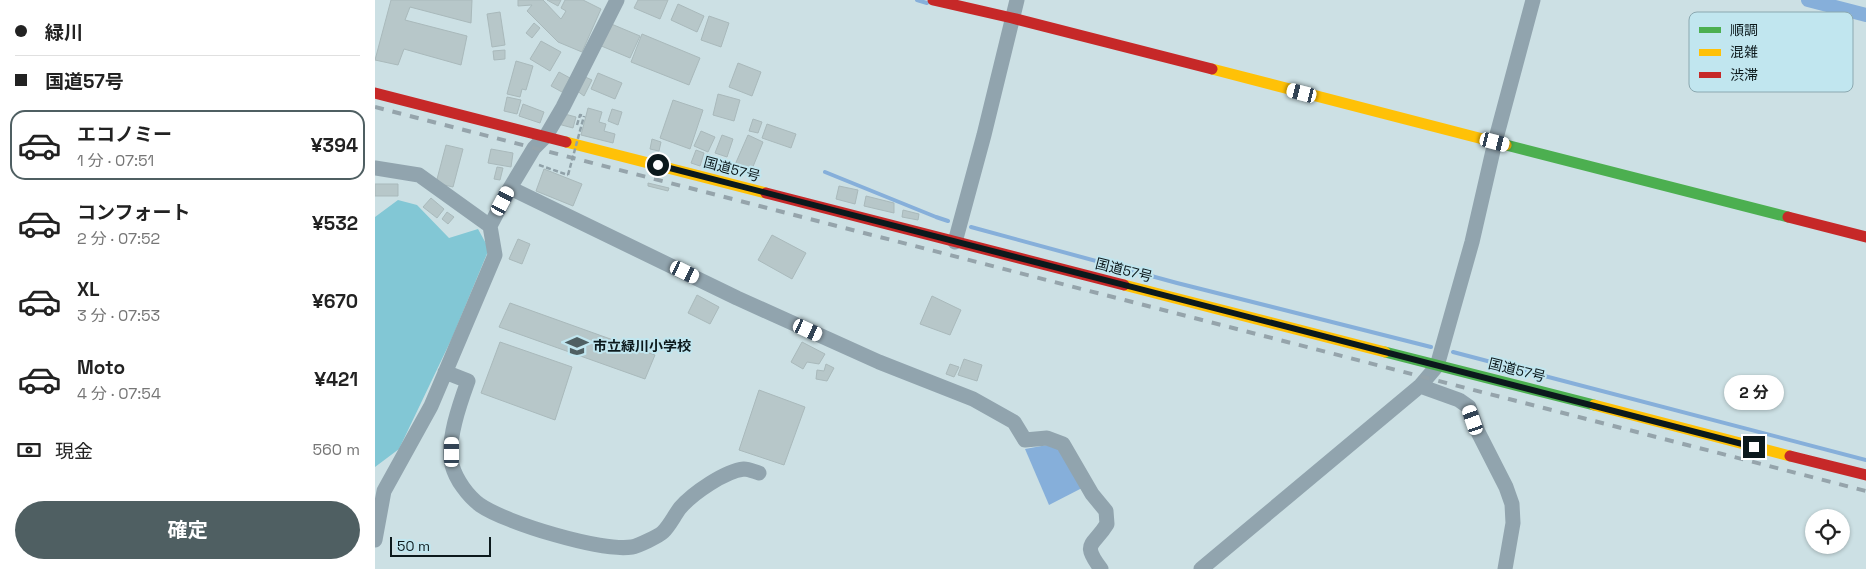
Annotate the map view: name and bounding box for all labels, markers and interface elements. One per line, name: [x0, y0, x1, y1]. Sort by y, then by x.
legend: [1689, 12, 1853, 92]
text: 緑川: [45, 20, 83, 45]
text: 順調: [1730, 21, 1758, 39]
text: 混雑: [1730, 43, 1758, 61]
text: 渋滞: [1730, 66, 1758, 84]
text: 国道57号: [45, 69, 124, 94]
car: [1285, 82, 1318, 104]
text: エコノミー: [77, 122, 172, 147]
icon: car: [17, 123, 62, 168]
car: [1478, 131, 1511, 153]
text: ¥394: [311, 133, 358, 158]
text: 1 分 · 07:51: [77, 150, 154, 171]
street label: 国道57号: [702, 153, 762, 185]
route start: [647, 154, 669, 176]
car: [489, 184, 516, 218]
text: コンフォート: [77, 200, 190, 225]
icon: car: [17, 201, 62, 246]
text: ¥532: [312, 211, 358, 236]
text: 2 分 · 07:52: [77, 228, 160, 249]
street label: 国道57号: [1094, 254, 1154, 286]
car: [668, 259, 701, 285]
text: XL: [77, 277, 100, 302]
icon: car: [17, 279, 62, 324]
text: ¥670: [312, 289, 358, 314]
text: 3 分 · 07:53: [77, 305, 160, 326]
car: [791, 317, 824, 343]
school or university icon: 市立緑川小学校: [564, 333, 590, 359]
place label: 市立緑川小学校: [593, 337, 691, 355]
street label: 国道57号: [1487, 354, 1547, 386]
text: Moto: [77, 355, 125, 380]
icon: car: [17, 357, 62, 402]
text: ¥421: [314, 367, 358, 392]
callout: 2 分: [1724, 374, 1784, 410]
text: 2 分: [1739, 382, 1769, 403]
text: 4 分 · 07:54: [77, 383, 161, 404]
car: [1461, 403, 1484, 437]
icon: cash: [15, 436, 43, 464]
route end: [1743, 436, 1765, 458]
car: [444, 437, 459, 467]
text: 現金: [55, 439, 93, 464]
text: 560 m: [312, 439, 360, 460]
button: 確定: [15, 501, 360, 559]
map controls: [1805, 509, 1850, 554]
button: locate: [1805, 509, 1850, 554]
scale bar: [390, 534, 491, 557]
text: 50 m: [397, 537, 430, 555]

